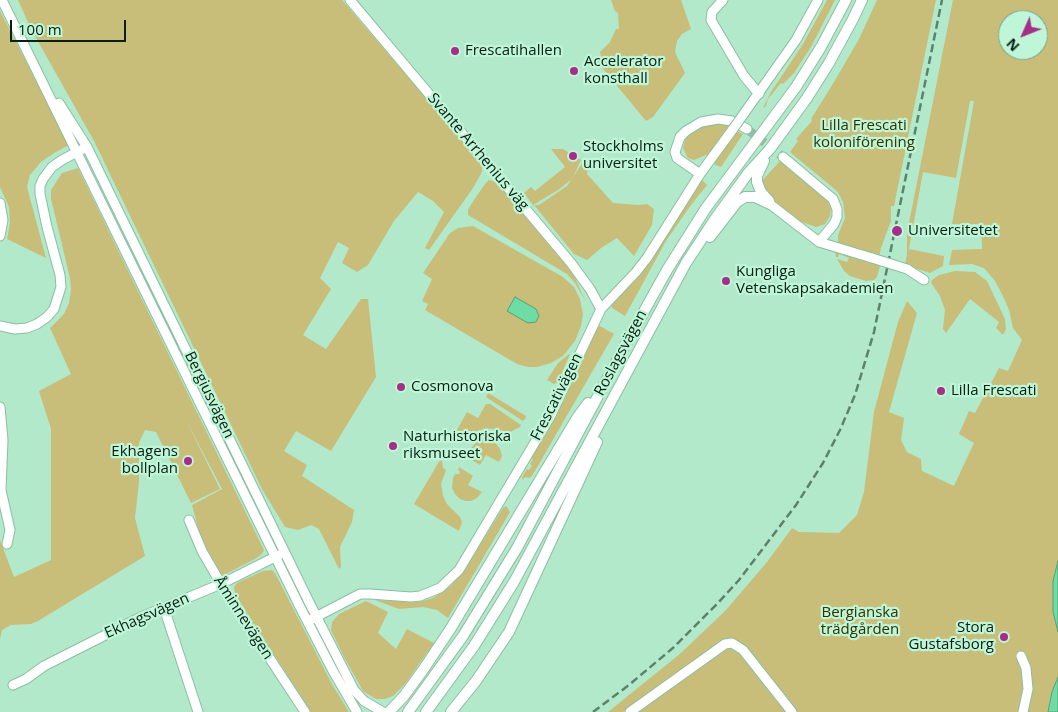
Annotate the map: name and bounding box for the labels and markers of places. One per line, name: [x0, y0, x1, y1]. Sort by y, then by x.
place label: Frescatihallen: [465, 42, 562, 60]
marker: Frescatihallen: [449, 45, 461, 57]
place label: Accelerator konsthall: [584, 53, 663, 88]
marker: Accelerator konsthall: [568, 65, 580, 77]
place label: Stockholms universitet: [583, 138, 664, 173]
marker: Stockholms universitet: [567, 150, 579, 162]
place label: Universitetet: [908, 222, 998, 240]
marker: Universitetet: [890, 224, 904, 238]
place label: Kungliga Vetenskapsakademien: [736, 263, 893, 298]
marker: Kungliga Vetenskapsakademien: [720, 275, 732, 287]
place label: Cosmonova: [411, 378, 494, 396]
marker: Cosmonova: [395, 381, 407, 393]
place label: Lilla Frescati: [951, 382, 1037, 400]
marker: Lilla Frescati: [935, 385, 947, 397]
place label: Naturhistoriska riksmuseet: [403, 428, 511, 463]
marker: Naturhistoriska riksmuseet: [387, 440, 399, 452]
place label: Ekhagens bollplan: [111, 443, 178, 478]
marker: Ekhagens bollplan: [182, 455, 194, 467]
place label: Stora Gustafsborg: [908, 619, 994, 654]
marker: Stora Gustafsborg: [998, 631, 1010, 643]

